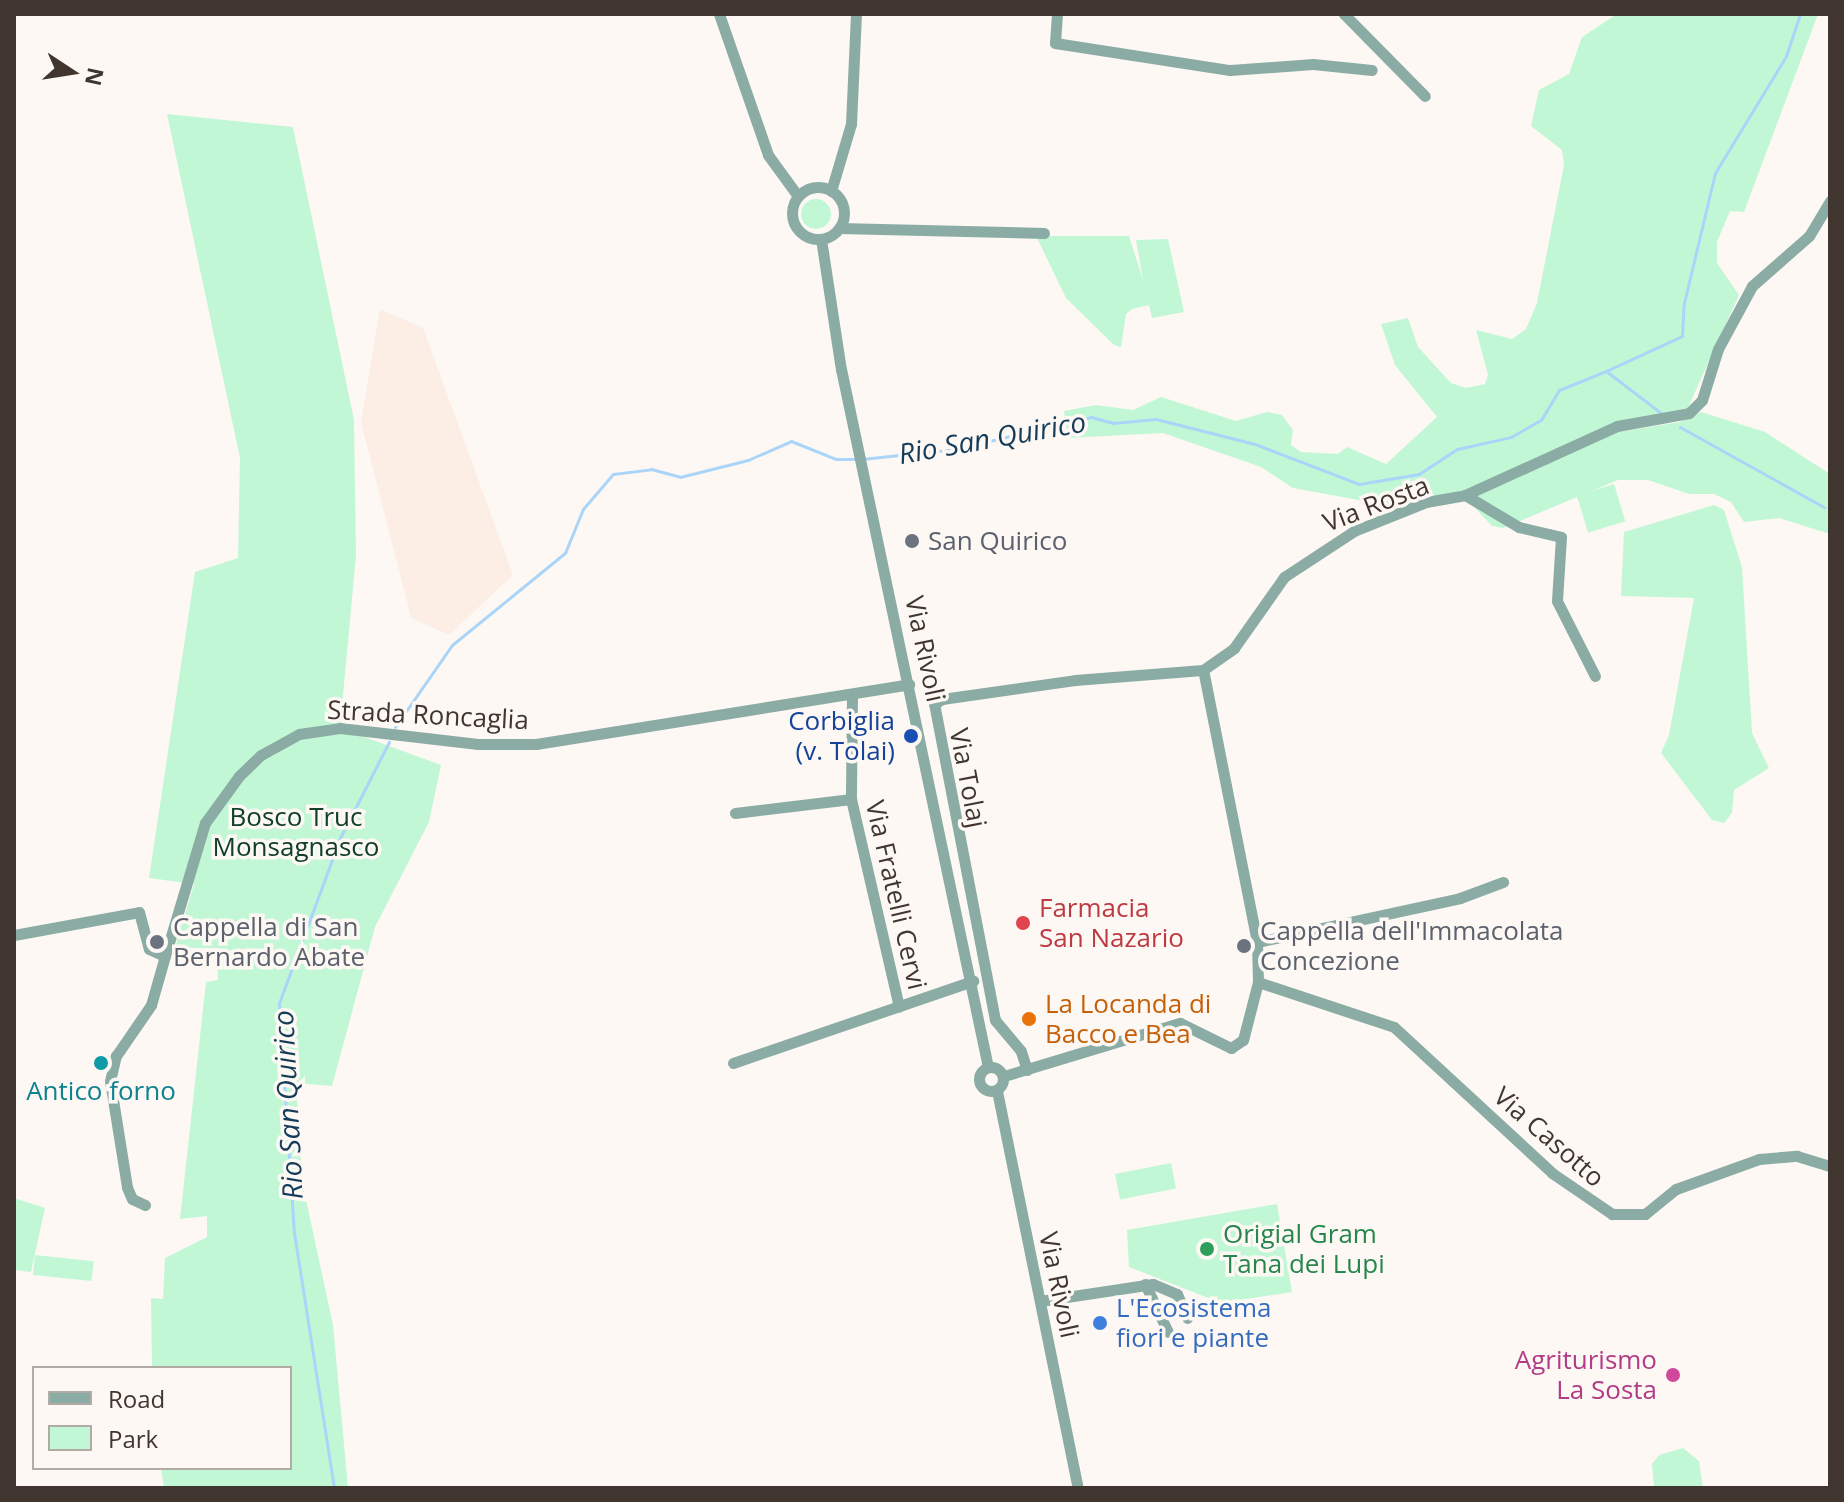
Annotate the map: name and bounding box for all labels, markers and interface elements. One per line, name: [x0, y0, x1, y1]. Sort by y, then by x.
north arrow: [32, 32, 112, 112]
text: N: [79, 65, 112, 89]
water label: Rio San Quirico: [896, 404, 1088, 470]
street label: Via Rosta: [1319, 470, 1433, 538]
place label: San Quirico: [928, 525, 1067, 557]
marker: San Quirico: [903, 532, 921, 550]
street label: Via Rivoli: [899, 593, 951, 705]
street label: Strada Roncaglia: [326, 694, 530, 736]
place label: Corbiglia (v. Tolai): [788, 705, 895, 766]
street label: Via Tolaj: [943, 726, 993, 830]
marker: Corbiglia (v. Tolai): [902, 727, 920, 745]
street label: Via Fratelli Cervi: [859, 797, 933, 993]
park label: Bosco Truc Monsagnasco: [213, 801, 379, 862]
place label: Farmacia San Nazario: [1039, 892, 1184, 954]
place label: Cappella di San Bernardo Abate: [173, 911, 365, 972]
marker: Farmacia San Nazario: [1014, 914, 1032, 932]
place label: Cappella dell'Immacolata Concezione: [1260, 915, 1564, 976]
marker: Cappella di San Bernardo Abate: [148, 933, 166, 951]
marker: Cappella dell'Immacolata Concezione: [1235, 937, 1253, 955]
place label: La Locanda di Bacco e Bea: [1045, 988, 1211, 1050]
water label: Rio San Quirico: [265, 1010, 309, 1200]
marker: La Locanda di Bacco e Bea: [1020, 1010, 1038, 1028]
marker: Antico forno: [92, 1054, 110, 1072]
place label: Antico forno: [26, 1075, 176, 1107]
street label: Via Casotto: [1487, 1081, 1611, 1193]
place label: Origial Gram Tana dei Lupi: [1223, 1218, 1385, 1280]
street label: Via Rivoli: [1033, 1229, 1085, 1341]
marker: Origial Gram Tana dei Lupi: [1198, 1240, 1216, 1258]
place label: L'Ecosistema fiori e piante: [1116, 1292, 1272, 1354]
marker: L'Ecosistema fiori e piante: [1091, 1314, 1109, 1332]
place label: Agriturismo La Sosta: [1515, 1344, 1657, 1406]
legend: [32, 1366, 292, 1470]
marker: Agriturismo La Sosta: [1664, 1366, 1682, 1384]
text: Road: [108, 1382, 165, 1415]
text: Park: [108, 1422, 158, 1455]

